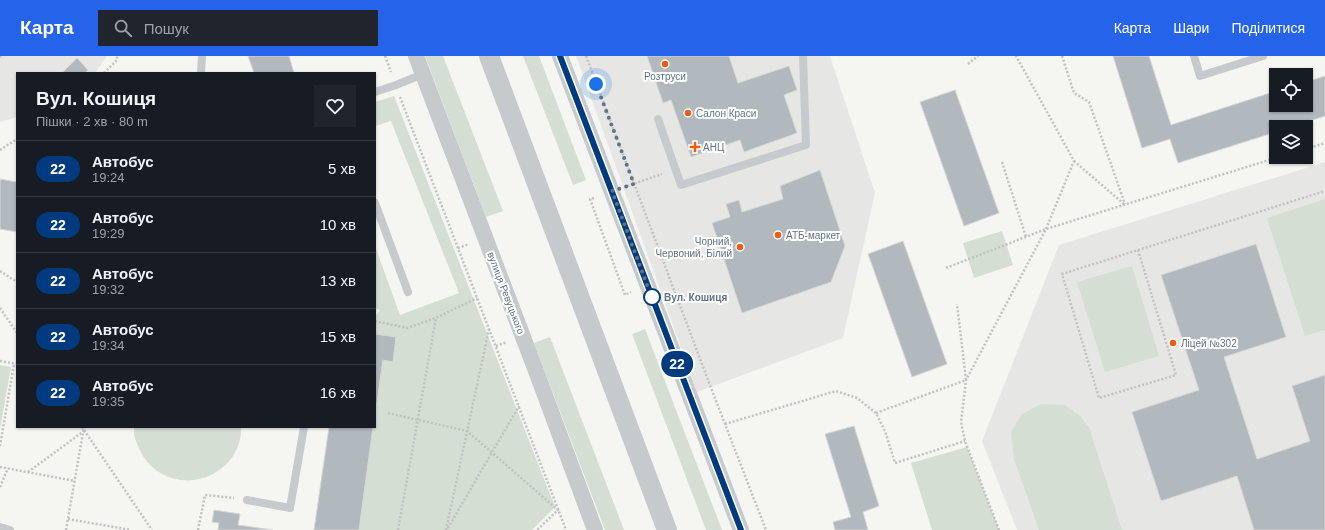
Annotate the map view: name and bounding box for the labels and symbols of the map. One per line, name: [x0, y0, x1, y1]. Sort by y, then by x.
marker: Розтруси: [660, 59, 670, 69]
place label: Розтруси: [644, 71, 686, 82]
your location: [586, 74, 606, 94]
marker: Салон Краси: [683, 108, 693, 118]
place label: Салон Краси: [696, 108, 756, 119]
marker: АНЦ: [690, 142, 700, 152]
place label: АНЦ: [703, 142, 725, 153]
marker: АТБ-маркет: [773, 230, 783, 240]
place label: АТБ-маркет: [786, 230, 841, 241]
place label: Чорний, Червоний, Білий: [655, 236, 732, 259]
marker: Чорний, Червоний, Білий: [735, 242, 745, 252]
street label: вулиця Ревуцького: [485, 250, 527, 336]
marker: Вул. Кошиця: [643, 288, 661, 306]
place label: Вул. Кошиця: [664, 292, 727, 303]
marker: Ліцей №302: [1168, 338, 1178, 348]
place label: Ліцей №302: [1181, 338, 1237, 349]
line badge: 22: [659, 351, 695, 377]

